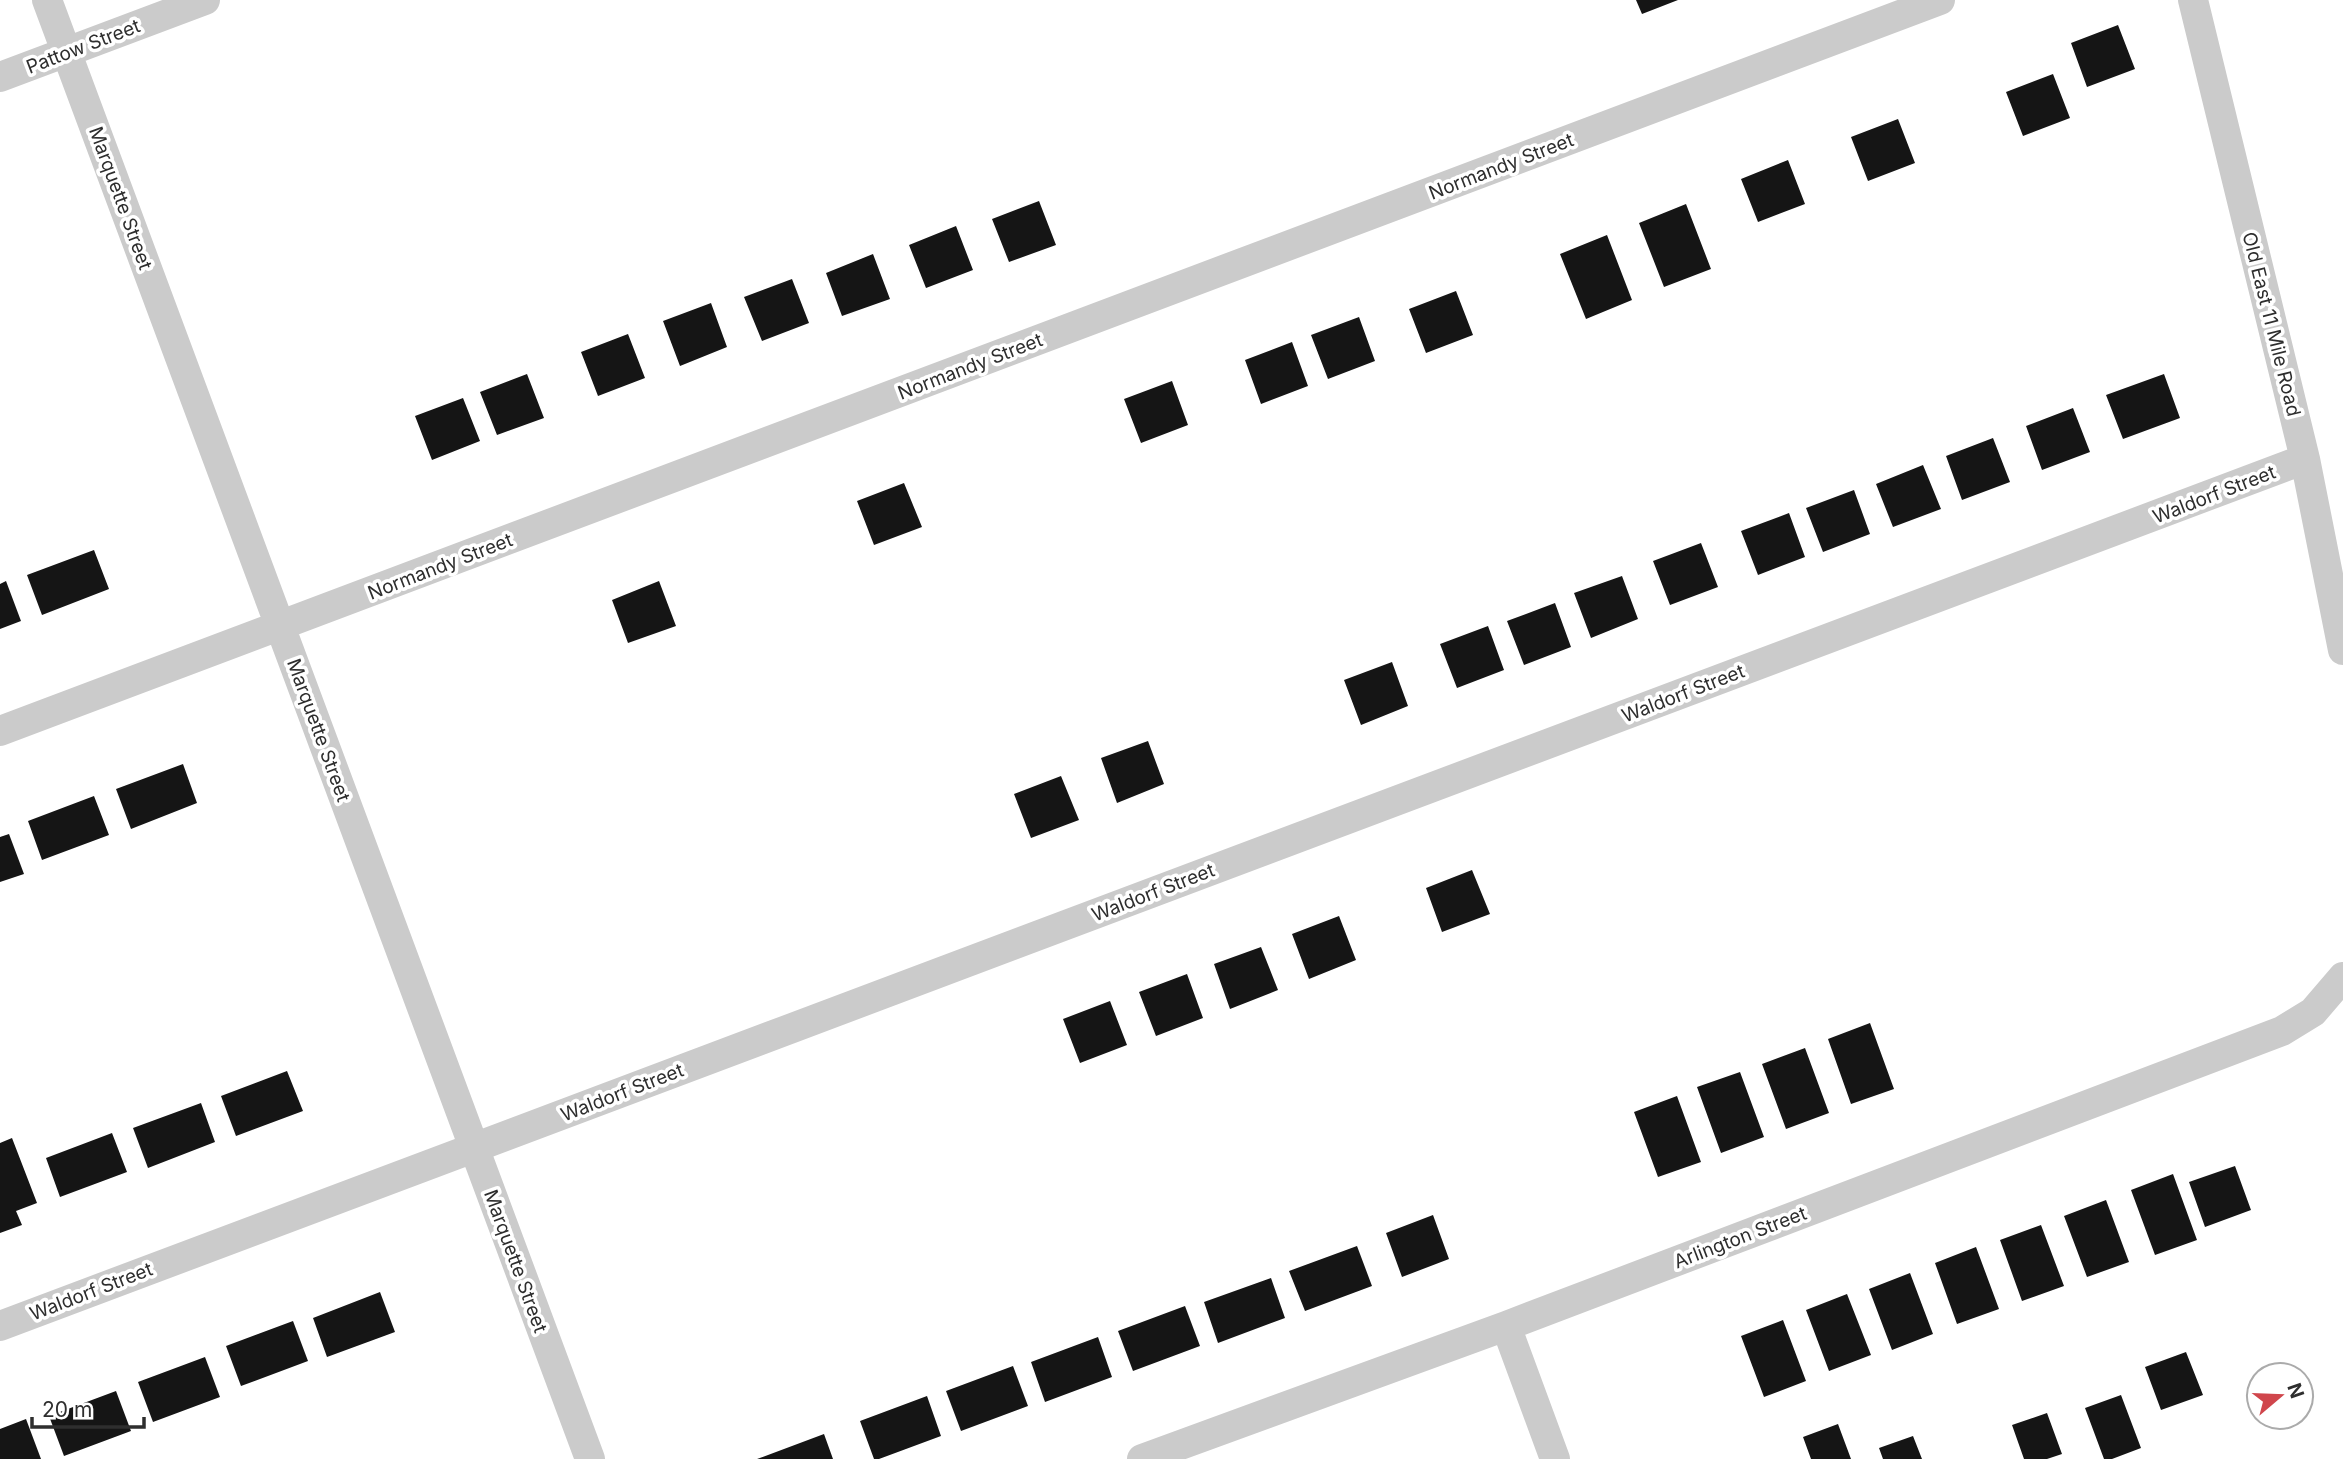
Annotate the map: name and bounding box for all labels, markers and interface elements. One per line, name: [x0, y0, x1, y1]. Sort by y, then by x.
street label: Pattow Street: [23, 14, 143, 79]
street label: Marquette Street: [84, 124, 157, 273]
street label: Normandy Street: [1426, 128, 1577, 205]
street label: Old East 11 Mile Road: [2237, 230, 2306, 419]
street label: Normandy Street: [895, 328, 1046, 405]
street label: Waldorf Street: [2150, 461, 2279, 528]
street label: Normandy Street: [365, 528, 516, 605]
street label: Marquette Street: [282, 656, 355, 805]
street label: Waldorf Street: [1619, 660, 1748, 727]
street label: Waldorf Street: [1089, 859, 1218, 926]
street label: Waldorf Street: [558, 1059, 687, 1126]
street label: Marquette Street: [479, 1187, 552, 1336]
street label: Arlington Street: [1671, 1202, 1810, 1273]
street label: Waldorf Street: [27, 1258, 156, 1325]
north arrow: [2245, 1361, 2315, 1431]
text: N: [2282, 1380, 2309, 1401]
scale bar: [32, 1386, 144, 1430]
text: 20 m: [42, 1397, 92, 1422]

